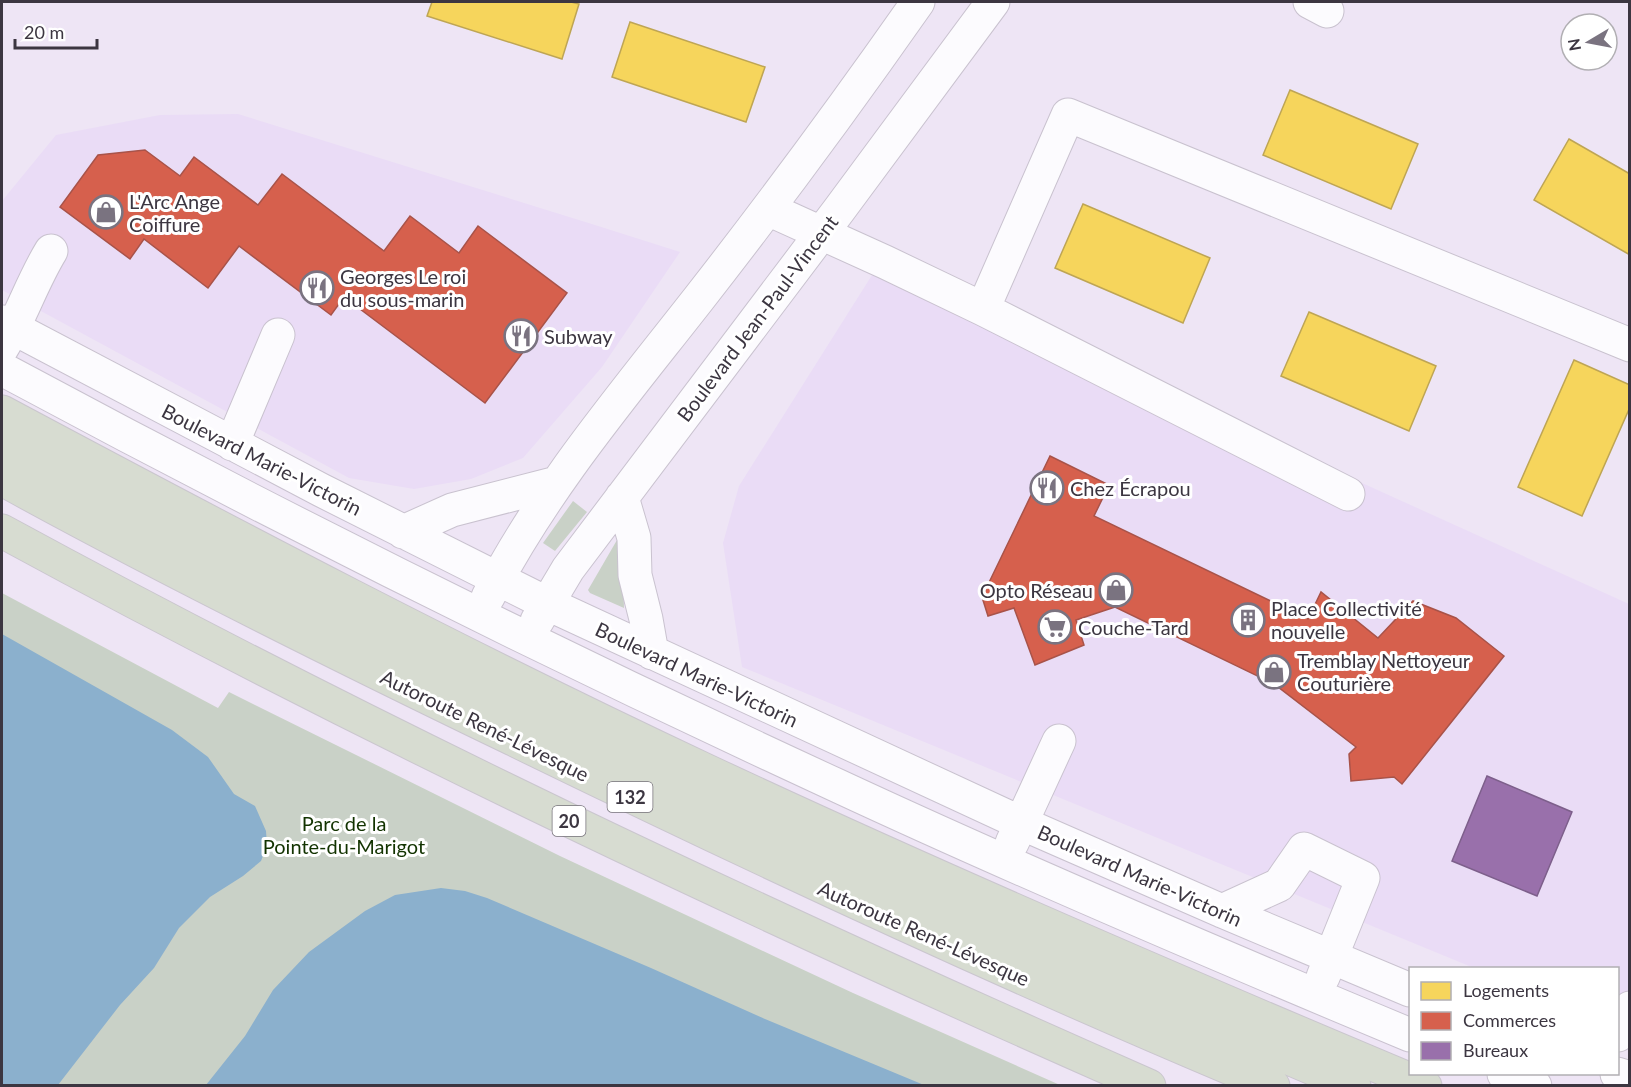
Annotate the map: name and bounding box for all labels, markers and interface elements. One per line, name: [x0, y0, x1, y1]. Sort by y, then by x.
scale bar: [15, 12, 98, 50]
north arrow: [1559, 12, 1619, 72]
text: 20 m: [24, 21, 64, 43]
text: N: [1563, 37, 1584, 52]
place label: L'Arc Ange Coiffure: [129, 189, 220, 236]
shop icon: L'Arc Ange Coiffure: [88, 194, 124, 230]
street label: Boulevard Jean-Paul-Vincent: [672, 210, 842, 426]
place label: Georges Le roi du sous-marin: [340, 264, 466, 311]
restaurant icon: Georges Le roi du sous-marin: [299, 270, 335, 306]
restaurant icon: Subway: [503, 318, 539, 354]
place label: Subway: [544, 324, 613, 348]
street label: Boulevard Marie-Victorin: [158, 398, 366, 520]
restaurant icon: Chez Écrapou: [1029, 470, 1065, 506]
place label: Chez Écrapou: [1070, 476, 1191, 500]
shop icon: Opto Réseau: [1098, 572, 1134, 608]
place label: Opto Réseau: [980, 578, 1093, 602]
place label: Place Collectivité nouvelle: [1271, 596, 1422, 643]
building icon: Place Collectivité nouvelle: [1230, 602, 1266, 638]
supermarket icon: Couche-Tard: [1037, 609, 1073, 645]
place label: Couche-Tard: [1078, 615, 1189, 639]
street label: Boulevard Marie-Victorin: [592, 616, 802, 732]
place label: Tremblay Nettoyeur Couturière: [1297, 648, 1471, 695]
shop icon: Tremblay Nettoyeur Couturière: [1256, 654, 1292, 690]
street label: Autoroute René-Lévesque: [377, 664, 593, 786]
road number: 132: [608, 782, 652, 812]
road number: 20: [552, 806, 586, 836]
park label: Parc de la Pointe-du-Marigot: [263, 811, 425, 858]
street label: Boulevard Marie-Victorin: [1034, 819, 1246, 931]
street label: Autoroute René-Lévesque: [815, 876, 1033, 990]
legend: [1409, 967, 1619, 1075]
text: Logements: [1463, 979, 1549, 1001]
text: Commerces: [1463, 1009, 1556, 1031]
text: Bureaux: [1463, 1039, 1528, 1061]

